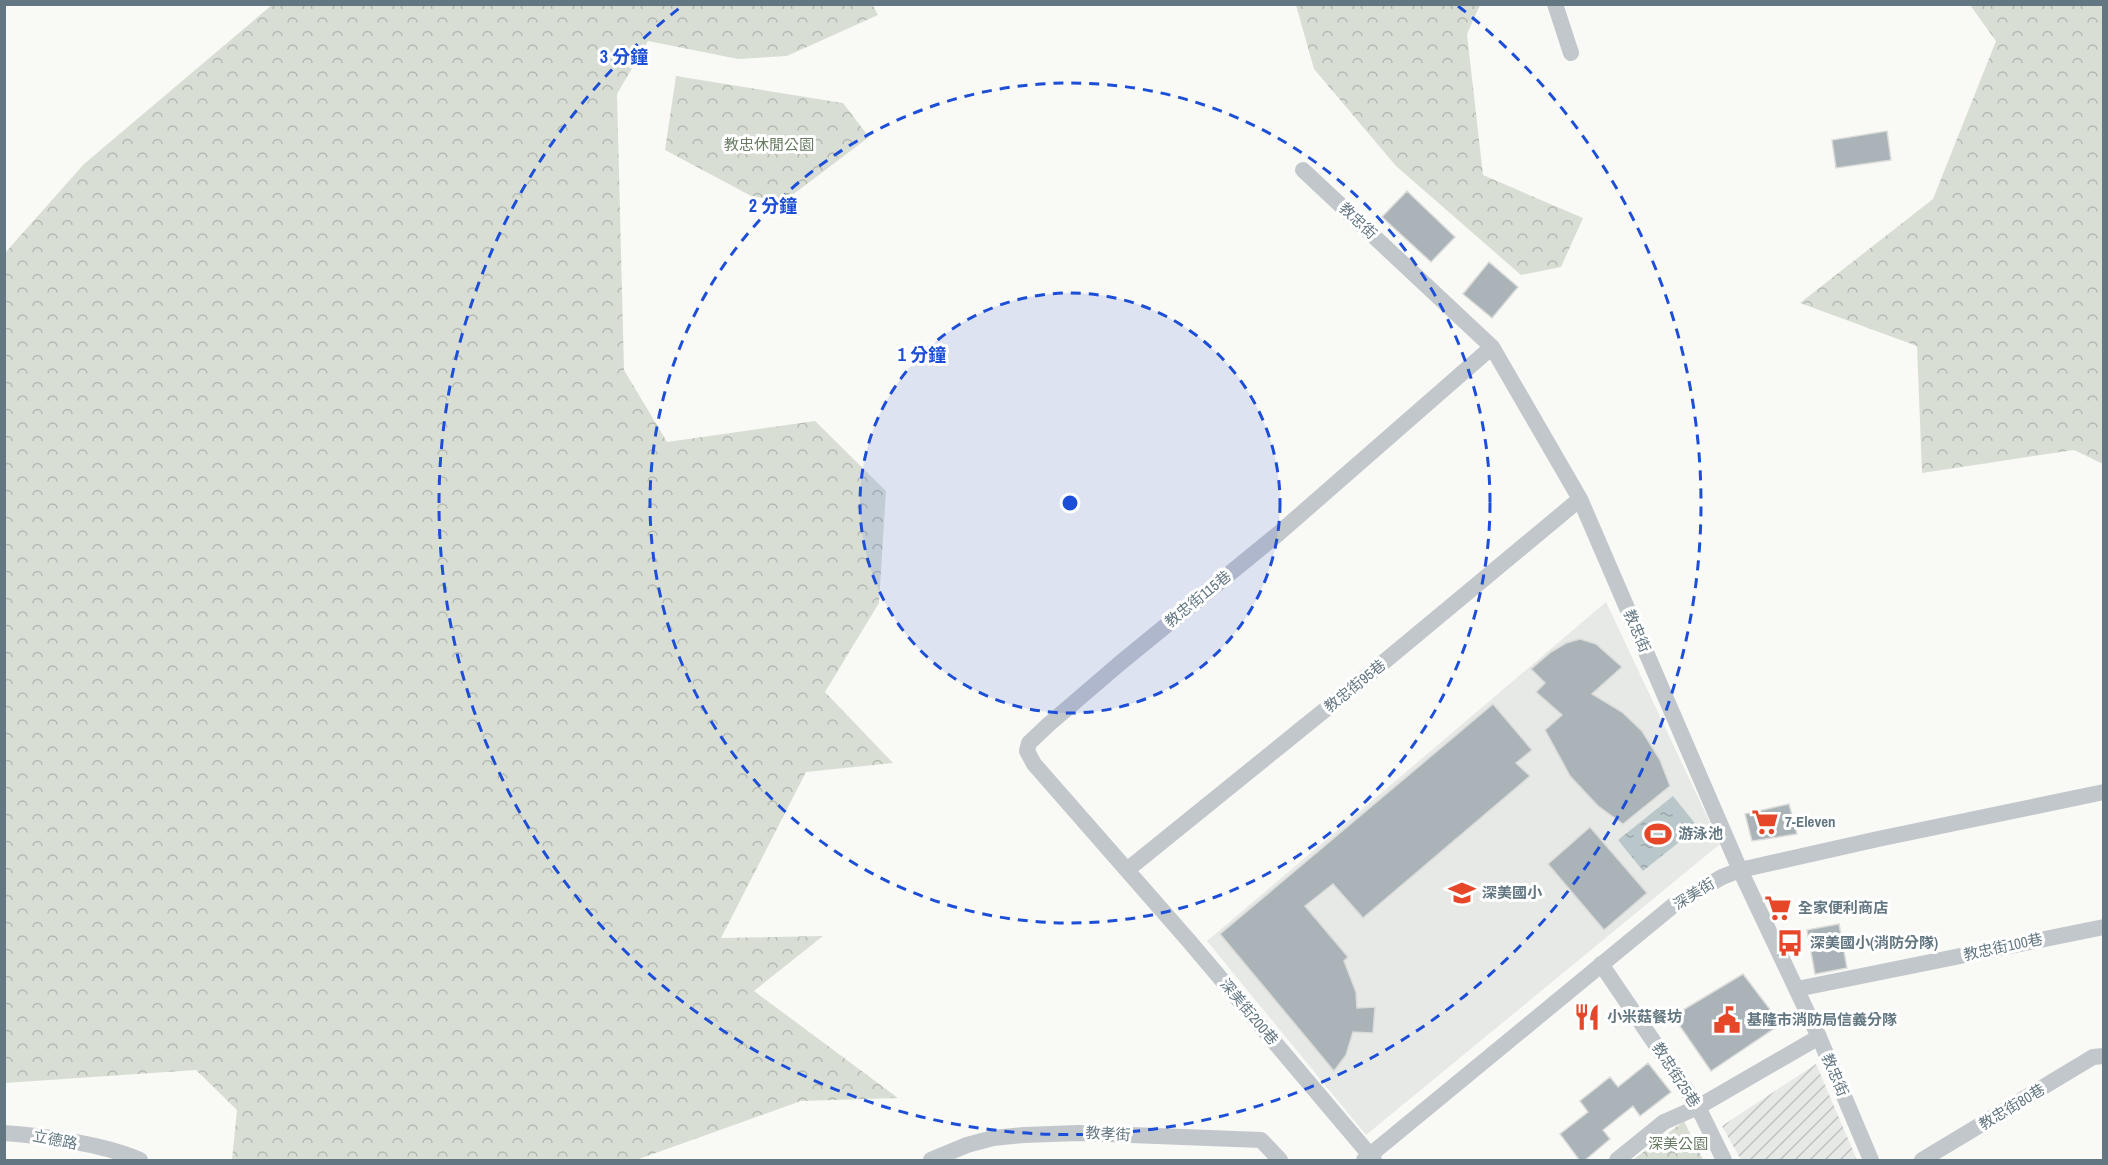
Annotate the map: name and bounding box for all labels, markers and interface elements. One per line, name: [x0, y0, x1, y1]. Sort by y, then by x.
text: 3 分鐘: [600, 44, 648, 69]
park label: 教忠休閒公園: [724, 134, 814, 155]
text: 2 分鐘: [749, 193, 797, 218]
street label: 教忠街: [1335, 198, 1382, 244]
text: 1 分鐘: [898, 342, 946, 367]
centre of rings: [1060, 493, 1080, 513]
street label: 教忠街115巷: [1160, 565, 1235, 632]
street label: 教忠街: [1619, 606, 1656, 656]
street label: 教忠街95巷: [1319, 654, 1390, 717]
supermarket icon: 7-Eleven: [1750, 807, 1780, 837]
place label: 7-Eleven: [1785, 811, 1836, 832]
sports icon: 游泳池: [1643, 819, 1673, 849]
place label: 游泳池: [1678, 823, 1723, 844]
street label: 深美街: [1669, 873, 1718, 914]
school or university icon: 深美國小: [1447, 878, 1477, 908]
place label: 深美國小: [1482, 882, 1543, 903]
supermarket icon: 全家便利商店: [1763, 893, 1793, 923]
place label: 全家便利商店: [1798, 897, 1888, 918]
bus stop icon: 深美國小(消防分隊): [1775, 928, 1805, 958]
street label: 教忠街100巷: [1961, 928, 2044, 965]
place label: 深美國小(消防分隊): [1810, 932, 1938, 953]
street label: 深美街200巷: [1215, 974, 1283, 1049]
restaurant icon: 小米菇餐坊: [1572, 1002, 1602, 1032]
public building icon: 基隆市消防局信義分隊: [1712, 1005, 1742, 1035]
place label: 小米菇餐坊: [1607, 1006, 1682, 1027]
place label: 基隆市消防局信義分隊: [1747, 1009, 1897, 1030]
street label: 教忠街25巷: [1648, 1038, 1705, 1111]
street label: 教忠街: [1817, 1050, 1854, 1100]
street label: 教忠街80巷: [1975, 1079, 2049, 1135]
street label: 教孝街: [1085, 1122, 1131, 1145]
street label: 立德路: [31, 1125, 79, 1154]
park label: 深美公園: [1648, 1133, 1708, 1154]

